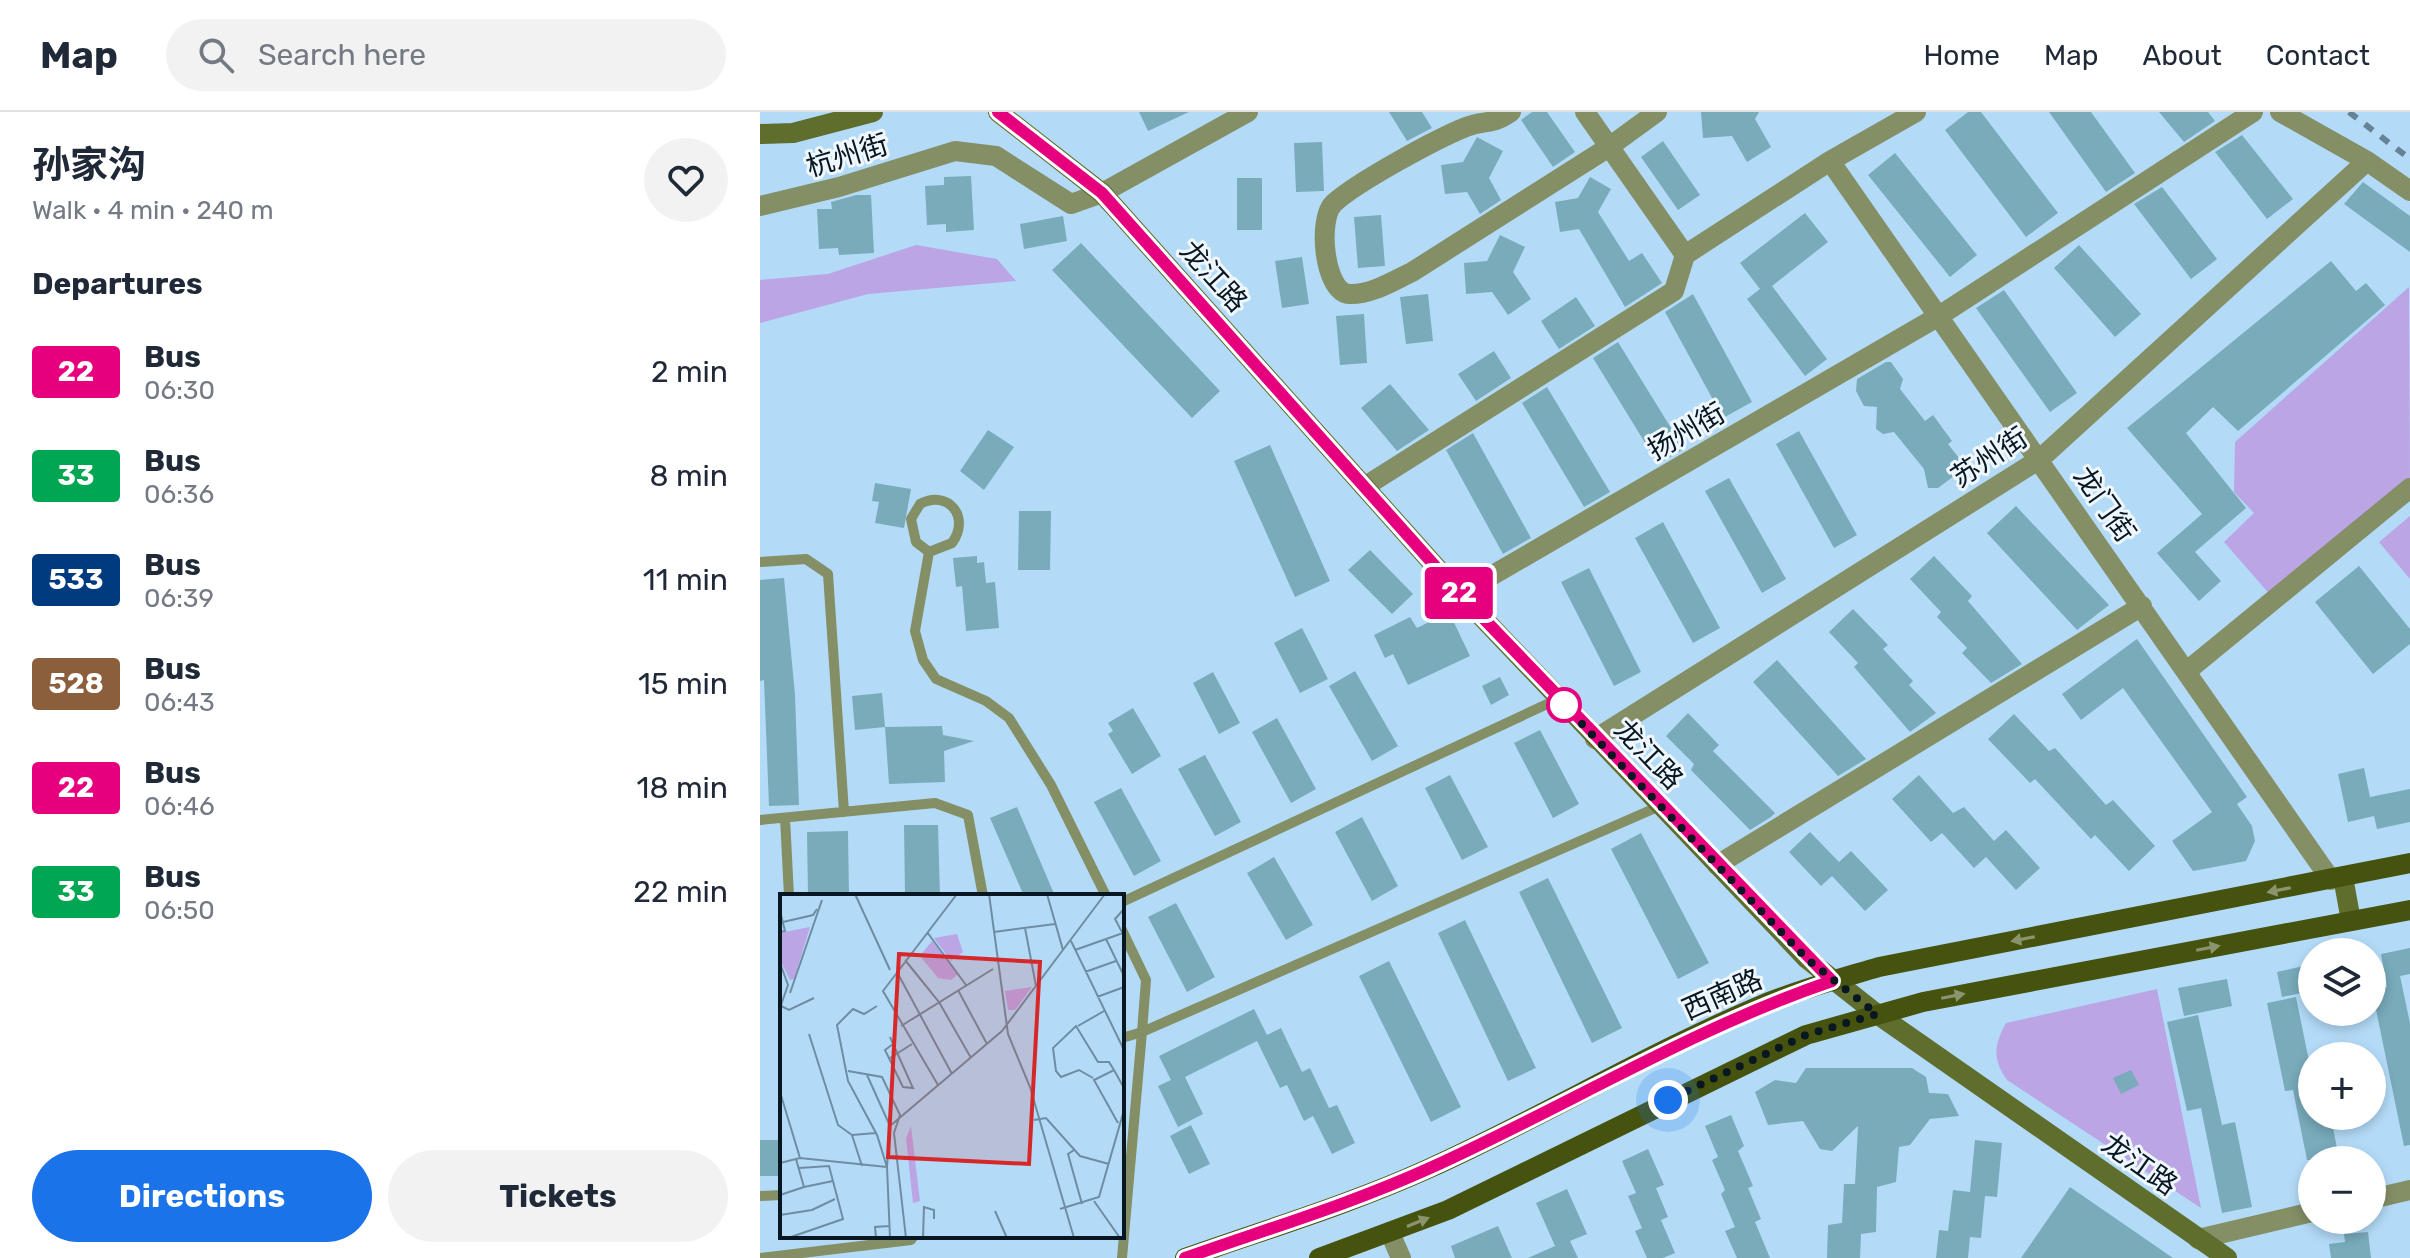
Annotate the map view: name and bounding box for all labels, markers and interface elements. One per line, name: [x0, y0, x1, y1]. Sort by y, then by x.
search box: [166, 19, 726, 91]
text: Map: [40, 32, 118, 78]
icon: search: [194, 33, 238, 77]
text: Search here: [258, 37, 426, 73]
text: Home: [1923, 39, 2000, 72]
text: Map: [2044, 39, 2098, 72]
text: About: [2142, 39, 2222, 72]
text: Contact: [2266, 39, 2370, 72]
street label: 杭州街: [802, 127, 892, 184]
button: heart: [644, 138, 728, 222]
text: 孙家沟: [32, 142, 146, 188]
text: Walk · 4 min · 240 m: [32, 195, 274, 226]
street label: 龙江路: [1173, 234, 1254, 319]
text: Departures: [32, 266, 203, 302]
text: Bus: [144, 339, 201, 375]
text: 2 min: [651, 354, 728, 390]
text: 22: [58, 355, 94, 388]
text: 06:30: [144, 375, 215, 406]
street label: 扬州街: [1642, 396, 1731, 467]
street label: 苏州街: [1945, 421, 2033, 494]
text: Bus: [144, 443, 201, 479]
text: 8 min: [649, 458, 728, 494]
text: 33: [58, 459, 94, 492]
street label: 龙门街: [2067, 460, 2142, 548]
text: 06:36: [144, 479, 214, 510]
text: Bus: [144, 547, 201, 583]
text: 11 min: [643, 562, 728, 598]
text: 533: [49, 563, 104, 596]
line badge: 22: [1423, 567, 1495, 619]
text: 22: [1441, 576, 1477, 609]
text: 06:39: [144, 583, 214, 614]
text: Bus: [144, 651, 201, 687]
text: 15 min: [638, 666, 728, 702]
text: 528: [48, 667, 104, 700]
text: 06:43: [144, 687, 215, 718]
unlabelled marker: [1547, 688, 1581, 722]
street label: 龙江路: [1608, 713, 1690, 796]
text: Bus: [144, 755, 201, 791]
text: 18 min: [637, 770, 728, 806]
text: 22: [58, 771, 94, 804]
text: 06:46: [144, 791, 215, 822]
text: Bus: [144, 859, 201, 895]
text: 22 min: [633, 874, 728, 910]
text: 33: [58, 875, 94, 908]
one-way arrow: [2266, 884, 2291, 896]
inset map: [780, 894, 1124, 1238]
text: 06:50: [144, 895, 215, 926]
one-way arrow: [2011, 933, 2036, 946]
map controls: [2298, 938, 2386, 1234]
button: layers: [2298, 938, 2386, 1026]
one-way arrow: [2196, 942, 2221, 954]
street label: 西南路: [1677, 962, 1767, 1027]
one-way arrow: [1940, 990, 1965, 1002]
button: +: [2298, 1042, 2386, 1130]
your location: [1648, 1080, 1688, 1120]
street label: 龙江路: [2096, 1127, 2184, 1202]
button: −: [2298, 1146, 2386, 1234]
button: Directions: [32, 1150, 372, 1242]
button: Tickets: [388, 1150, 728, 1242]
one-way arrow: [1407, 1215, 1430, 1228]

